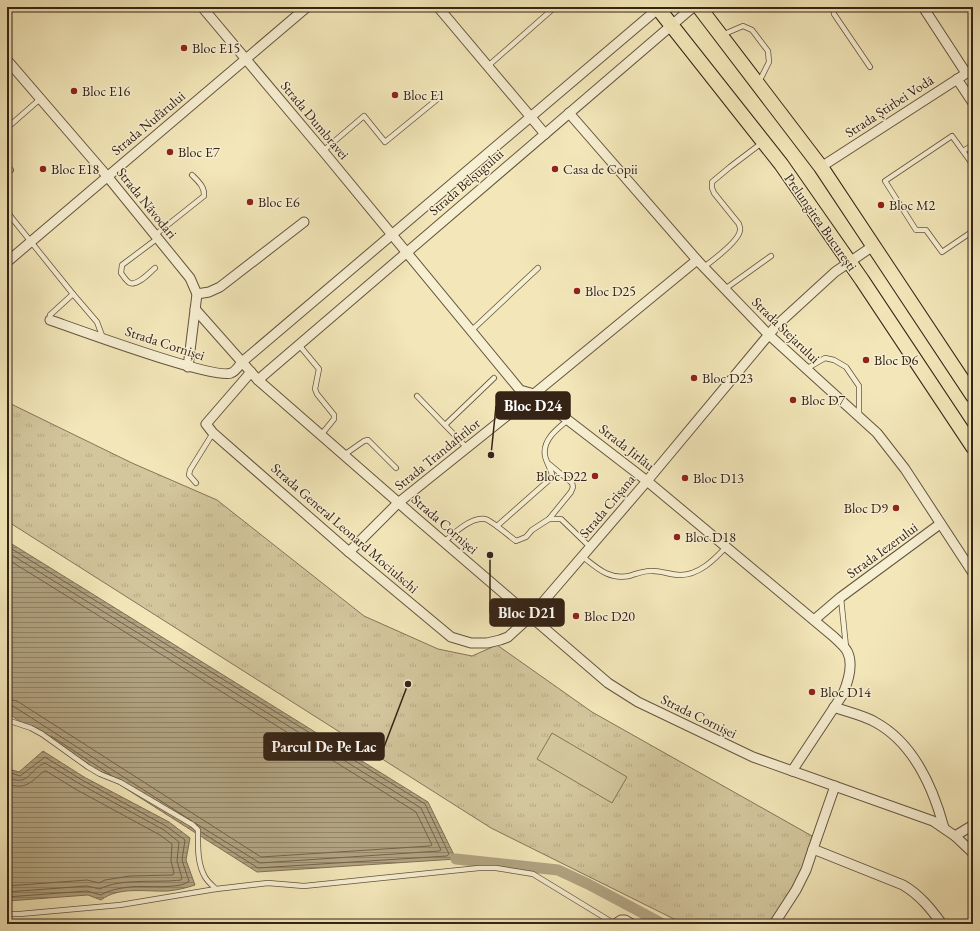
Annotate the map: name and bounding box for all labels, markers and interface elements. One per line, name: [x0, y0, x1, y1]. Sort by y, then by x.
place label: Bloc E15: [192, 39, 240, 57]
marker: Bloc E15: [179, 43, 189, 53]
street label: Strada Știrbei Vodă: [841, 70, 937, 141]
street label: Strada Dumbravei: [277, 77, 354, 164]
place label: Bloc E16: [82, 82, 131, 100]
marker: Bloc E16: [69, 86, 79, 96]
street label: Strada Nufărului: [107, 86, 189, 159]
place label: Bloc E1: [403, 86, 445, 104]
marker: Bloc E1: [390, 90, 400, 100]
place label: Bloc E7: [178, 143, 220, 161]
street label: Strada Belșugului: [425, 144, 508, 219]
marker: Bloc E7: [165, 147, 175, 157]
place label: Bloc E18: [51, 160, 100, 178]
place label: Casa de Copii: [563, 160, 638, 178]
marker: Bloc E18: [38, 164, 48, 174]
street label: Strada Năvodari: [113, 164, 182, 243]
marker: Casa de Copii: [550, 164, 560, 174]
street label: Prelungirea București: [781, 170, 862, 275]
place label: Bloc E6: [258, 193, 300, 211]
place label: Bloc M2: [889, 196, 936, 214]
marker: Bloc E6: [245, 197, 255, 207]
marker: Bloc M2: [876, 200, 886, 210]
place label: Bloc D25: [585, 282, 636, 300]
marker: Bloc D25: [572, 286, 582, 296]
street label: Strada Stejarului: [748, 293, 824, 367]
street label: Strada Cornișei: [123, 322, 208, 364]
place label: Bloc D6: [874, 351, 919, 369]
marker: Bloc D6: [861, 355, 871, 365]
place label: Bloc D23: [702, 369, 753, 387]
marker: Bloc D23: [689, 373, 699, 383]
place label: Bloc D7: [801, 391, 846, 409]
callout: Bloc D24: [496, 392, 570, 419]
marker: Bloc D7: [788, 395, 798, 405]
text: Bloc D24: [504, 396, 563, 415]
street label: Strada Trandafirilor: [390, 414, 484, 494]
street label: Strada Jirlău: [596, 420, 659, 475]
street label: Strada General Leonard Mociulschi: [268, 459, 423, 597]
place label: Bloc D22: [536, 467, 587, 485]
place label: Bloc D13: [693, 469, 744, 487]
street label: Strada Crișana: [575, 470, 639, 542]
marker: Bloc D22: [590, 471, 600, 481]
marker: Bloc D13: [680, 473, 690, 483]
street label: Strada Cornișei: [408, 490, 482, 558]
place label: Bloc D9: [844, 499, 888, 517]
marker: Bloc D9: [891, 503, 901, 513]
street label: Strada Iezerului: [843, 518, 922, 582]
place label: Bloc D18: [685, 528, 736, 546]
marker: Bloc D18: [672, 532, 682, 542]
callout: Bloc D21: [490, 599, 564, 626]
text: Bloc D21: [498, 603, 556, 622]
place label: Bloc D20: [584, 607, 635, 625]
marker: Bloc D20: [571, 611, 581, 621]
place label: Bloc D14: [820, 683, 871, 701]
marker: Bloc D14: [807, 687, 817, 697]
street label: Strada Cornișei: [658, 690, 740, 742]
callout: Parcul De Pe Lac: [264, 733, 384, 760]
text: Parcul De Pe Lac: [272, 737, 376, 756]

